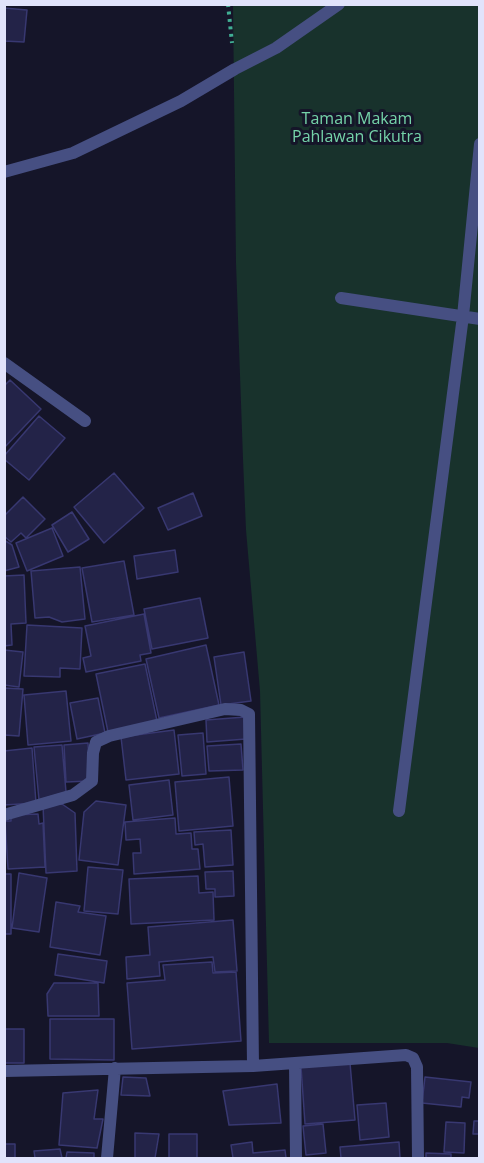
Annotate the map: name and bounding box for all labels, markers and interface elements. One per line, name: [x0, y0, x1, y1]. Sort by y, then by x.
park label: Taman Makam Pahlawan Cikutra: [292, 109, 422, 147]

